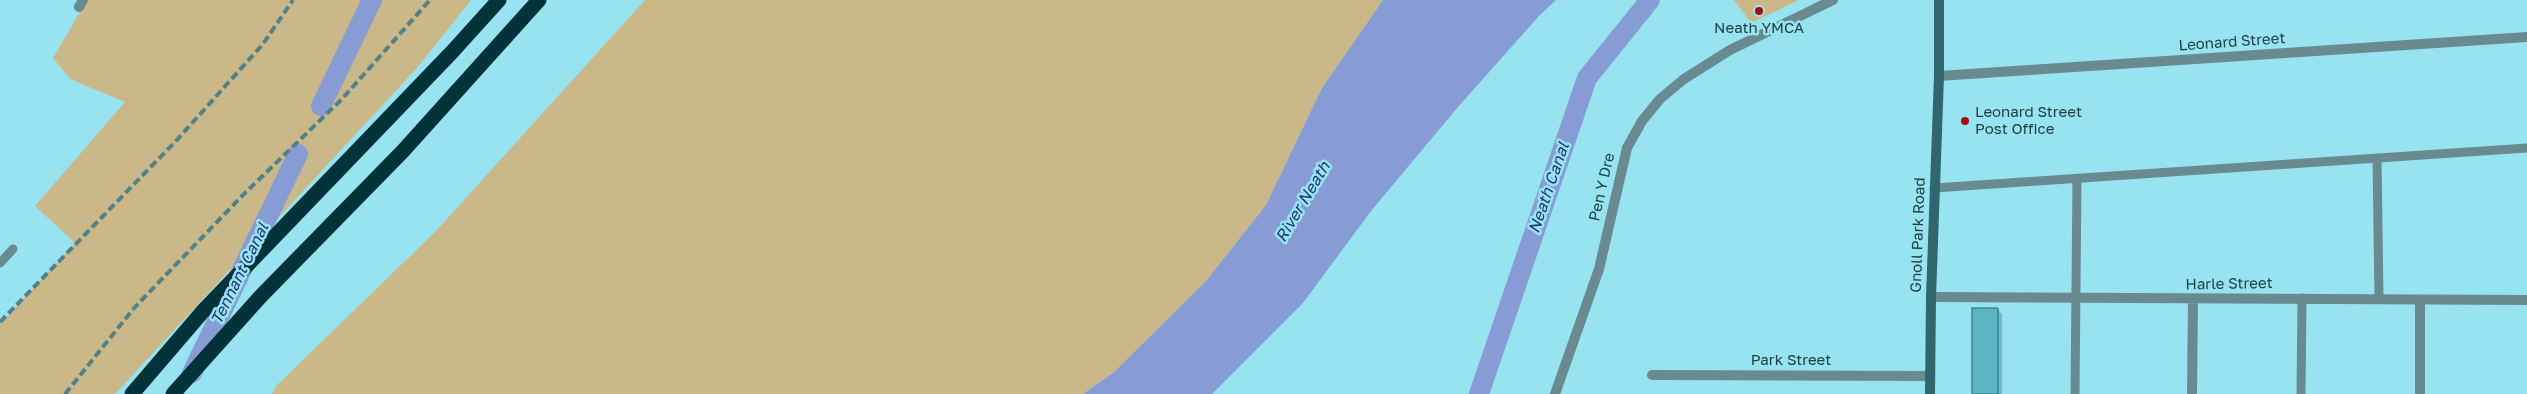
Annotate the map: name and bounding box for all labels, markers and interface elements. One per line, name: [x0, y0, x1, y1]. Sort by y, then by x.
marker: Neath YMCA: [1753, 5, 1765, 17]
place label: Neath YMCA: [1714, 19, 1804, 37]
street label: Leonard Street: [2178, 29, 2286, 55]
place label: Leonard Street Post Office: [1975, 103, 2082, 138]
marker: Leonard Street Post Office: [1959, 115, 1971, 127]
water label: Neath Canal: [1525, 140, 1573, 236]
street label: Pen Y Dre: [1585, 151, 1619, 223]
water label: River Neath: [1272, 159, 1334, 245]
street label: Gnoll Park Road: [1907, 177, 1929, 293]
water label: Tennant Canal: [207, 220, 273, 328]
street label: Harle Street: [2185, 274, 2273, 294]
street label: Park Street: [1751, 351, 1831, 369]

